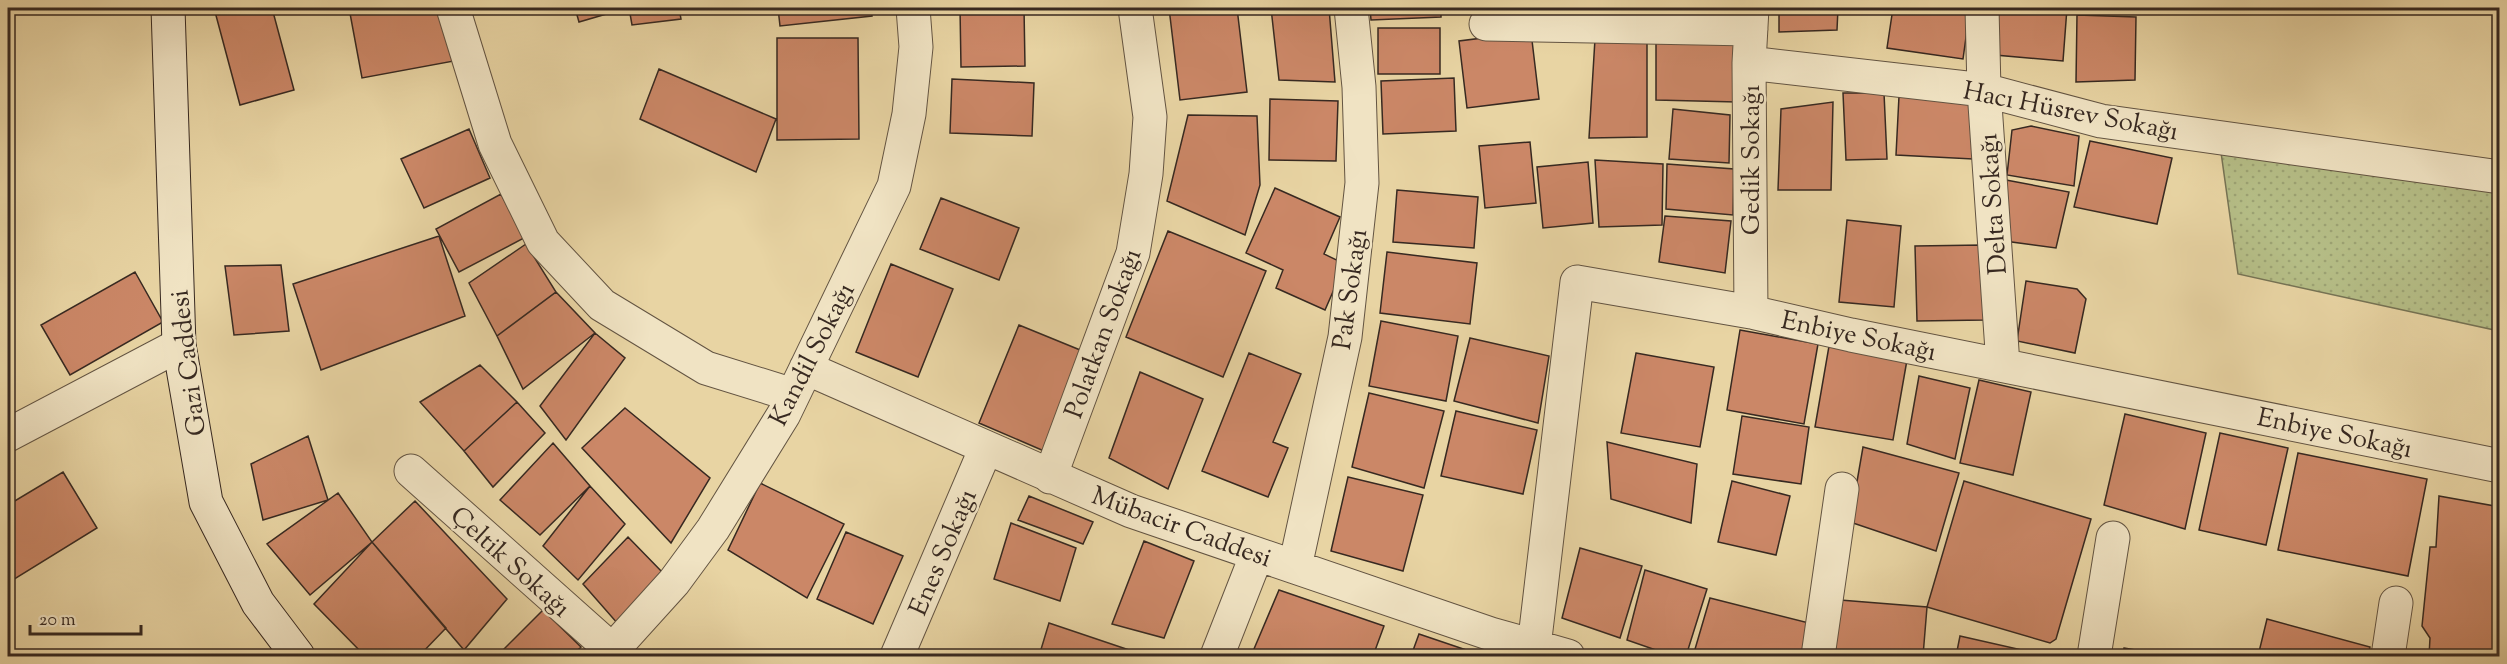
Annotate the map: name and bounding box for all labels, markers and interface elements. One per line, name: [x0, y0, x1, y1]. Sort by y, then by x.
street label: Hacı Hüsrev Sokağı: [1960, 73, 2181, 151]
street label: Gedik Sokağı: [1734, 85, 1771, 235]
street label: Delta Sokağı: [1971, 132, 2018, 276]
street label: Pak Sokağı: [1325, 227, 1378, 352]
street label: Polatkan Sokağı: [1057, 244, 1152, 424]
street label: Kandil Sokağı: [761, 277, 865, 433]
street label: Gazi Caddesi: [162, 288, 217, 438]
street label: Enbiye Sokağı: [1777, 303, 1940, 372]
street label: Enbiye Sokağı: [2253, 400, 2416, 469]
street label: Mübacir Caddesi: [1086, 479, 1276, 578]
street label: Enes Sokağı: [901, 484, 988, 622]
street label: Çeltik Sokağı: [441, 499, 578, 627]
scale bar: [30, 598, 141, 636]
text: 20 m: [39, 608, 76, 634]

